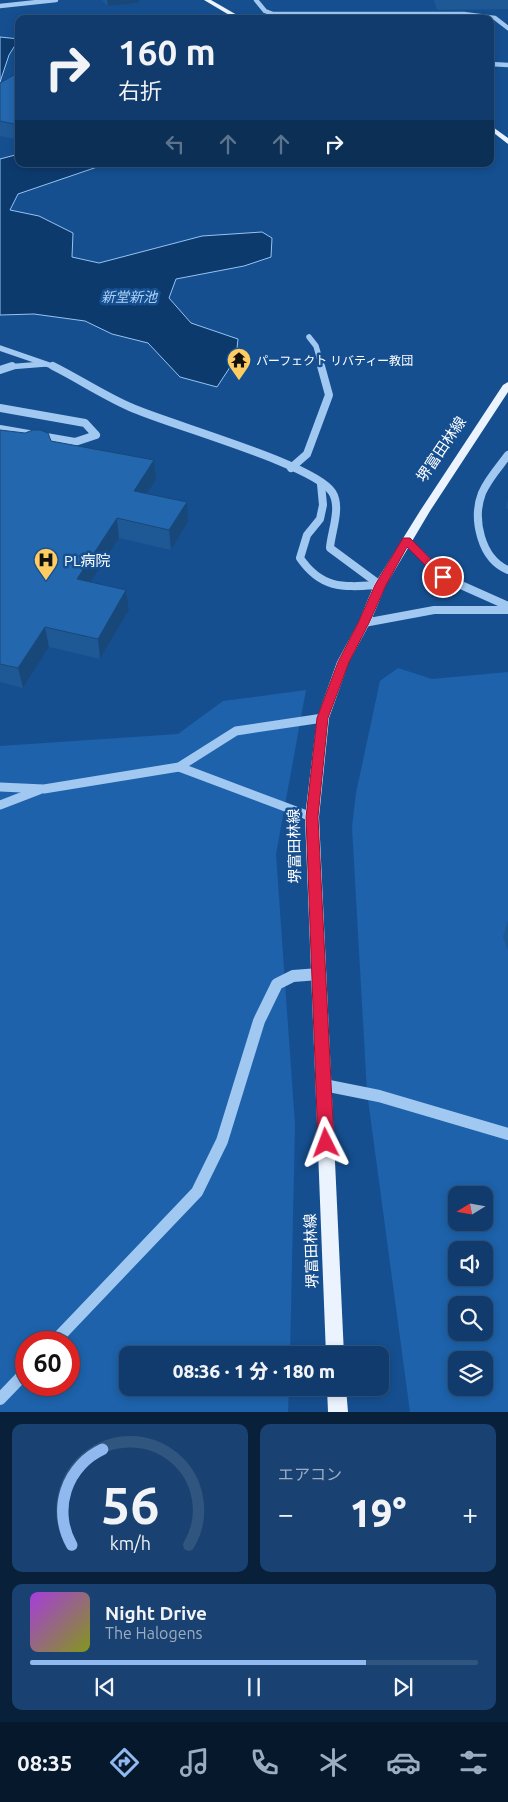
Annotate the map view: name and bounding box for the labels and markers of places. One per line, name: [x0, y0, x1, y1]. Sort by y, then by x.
temple icon: パーフェクト リバティー教団: [226, 347, 252, 381]
place label: パーフェクト リバティー教団: [256, 354, 413, 367]
hospital icon: PL病院: [33, 547, 59, 581]
place label: PL病院: [64, 552, 111, 569]
pin: [422, 556, 464, 598]

